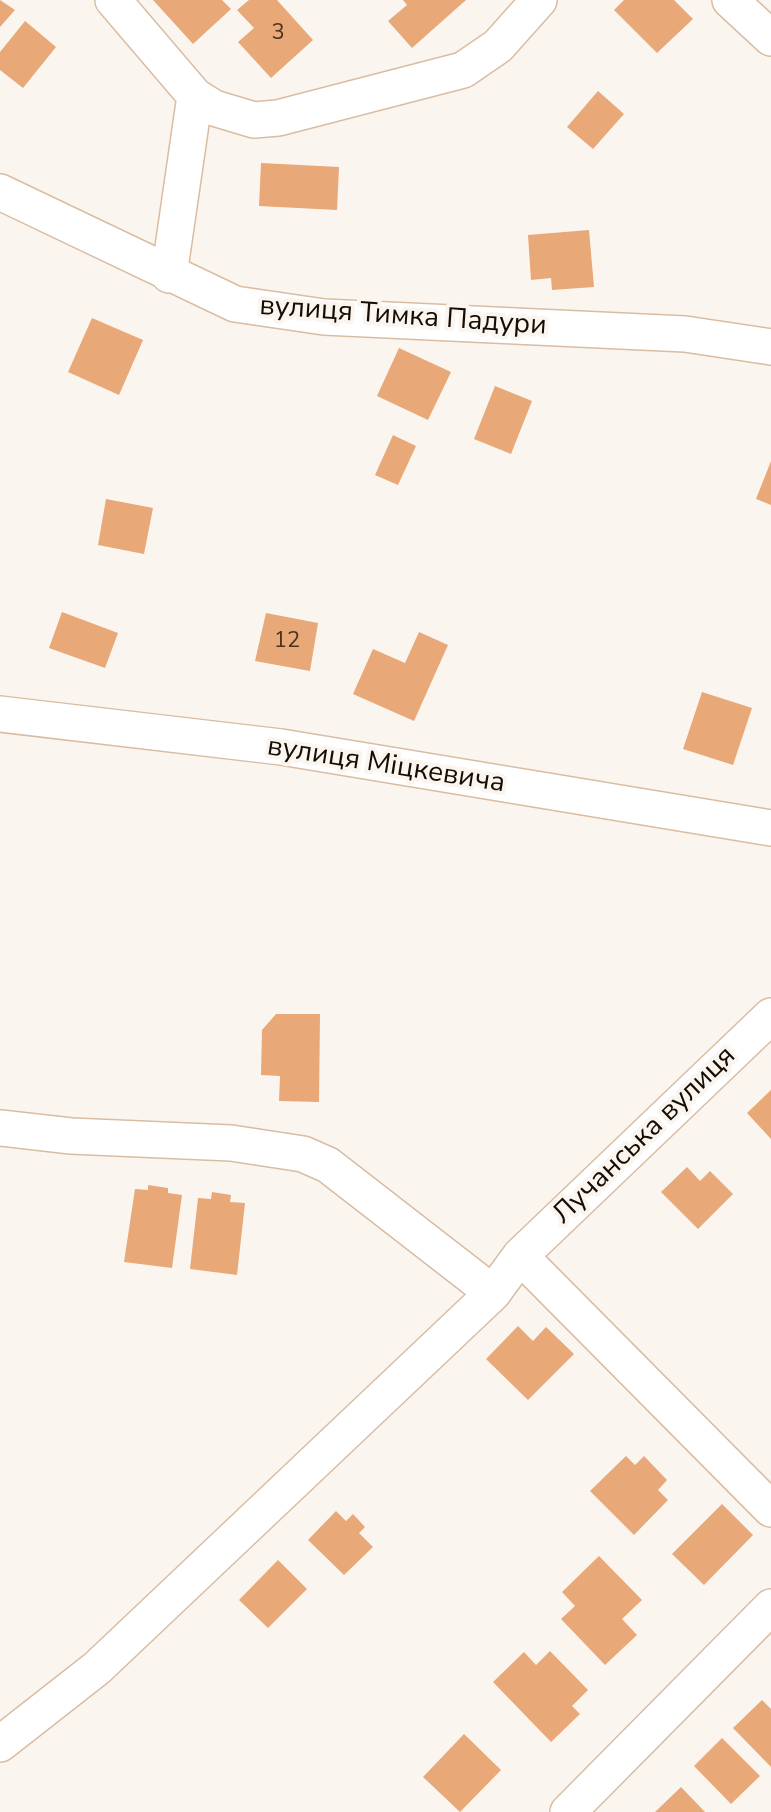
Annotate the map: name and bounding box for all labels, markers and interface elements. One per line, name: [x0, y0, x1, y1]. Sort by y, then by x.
house number: 3: [271, 21, 285, 47]
street label: вулиця Тимка Падури: [258, 290, 548, 344]
house number: 12: [274, 629, 300, 655]
street label: вулиця Міцкевича: [265, 731, 507, 801]
street label: Лучанська вулиця: [547, 1040, 743, 1232]

